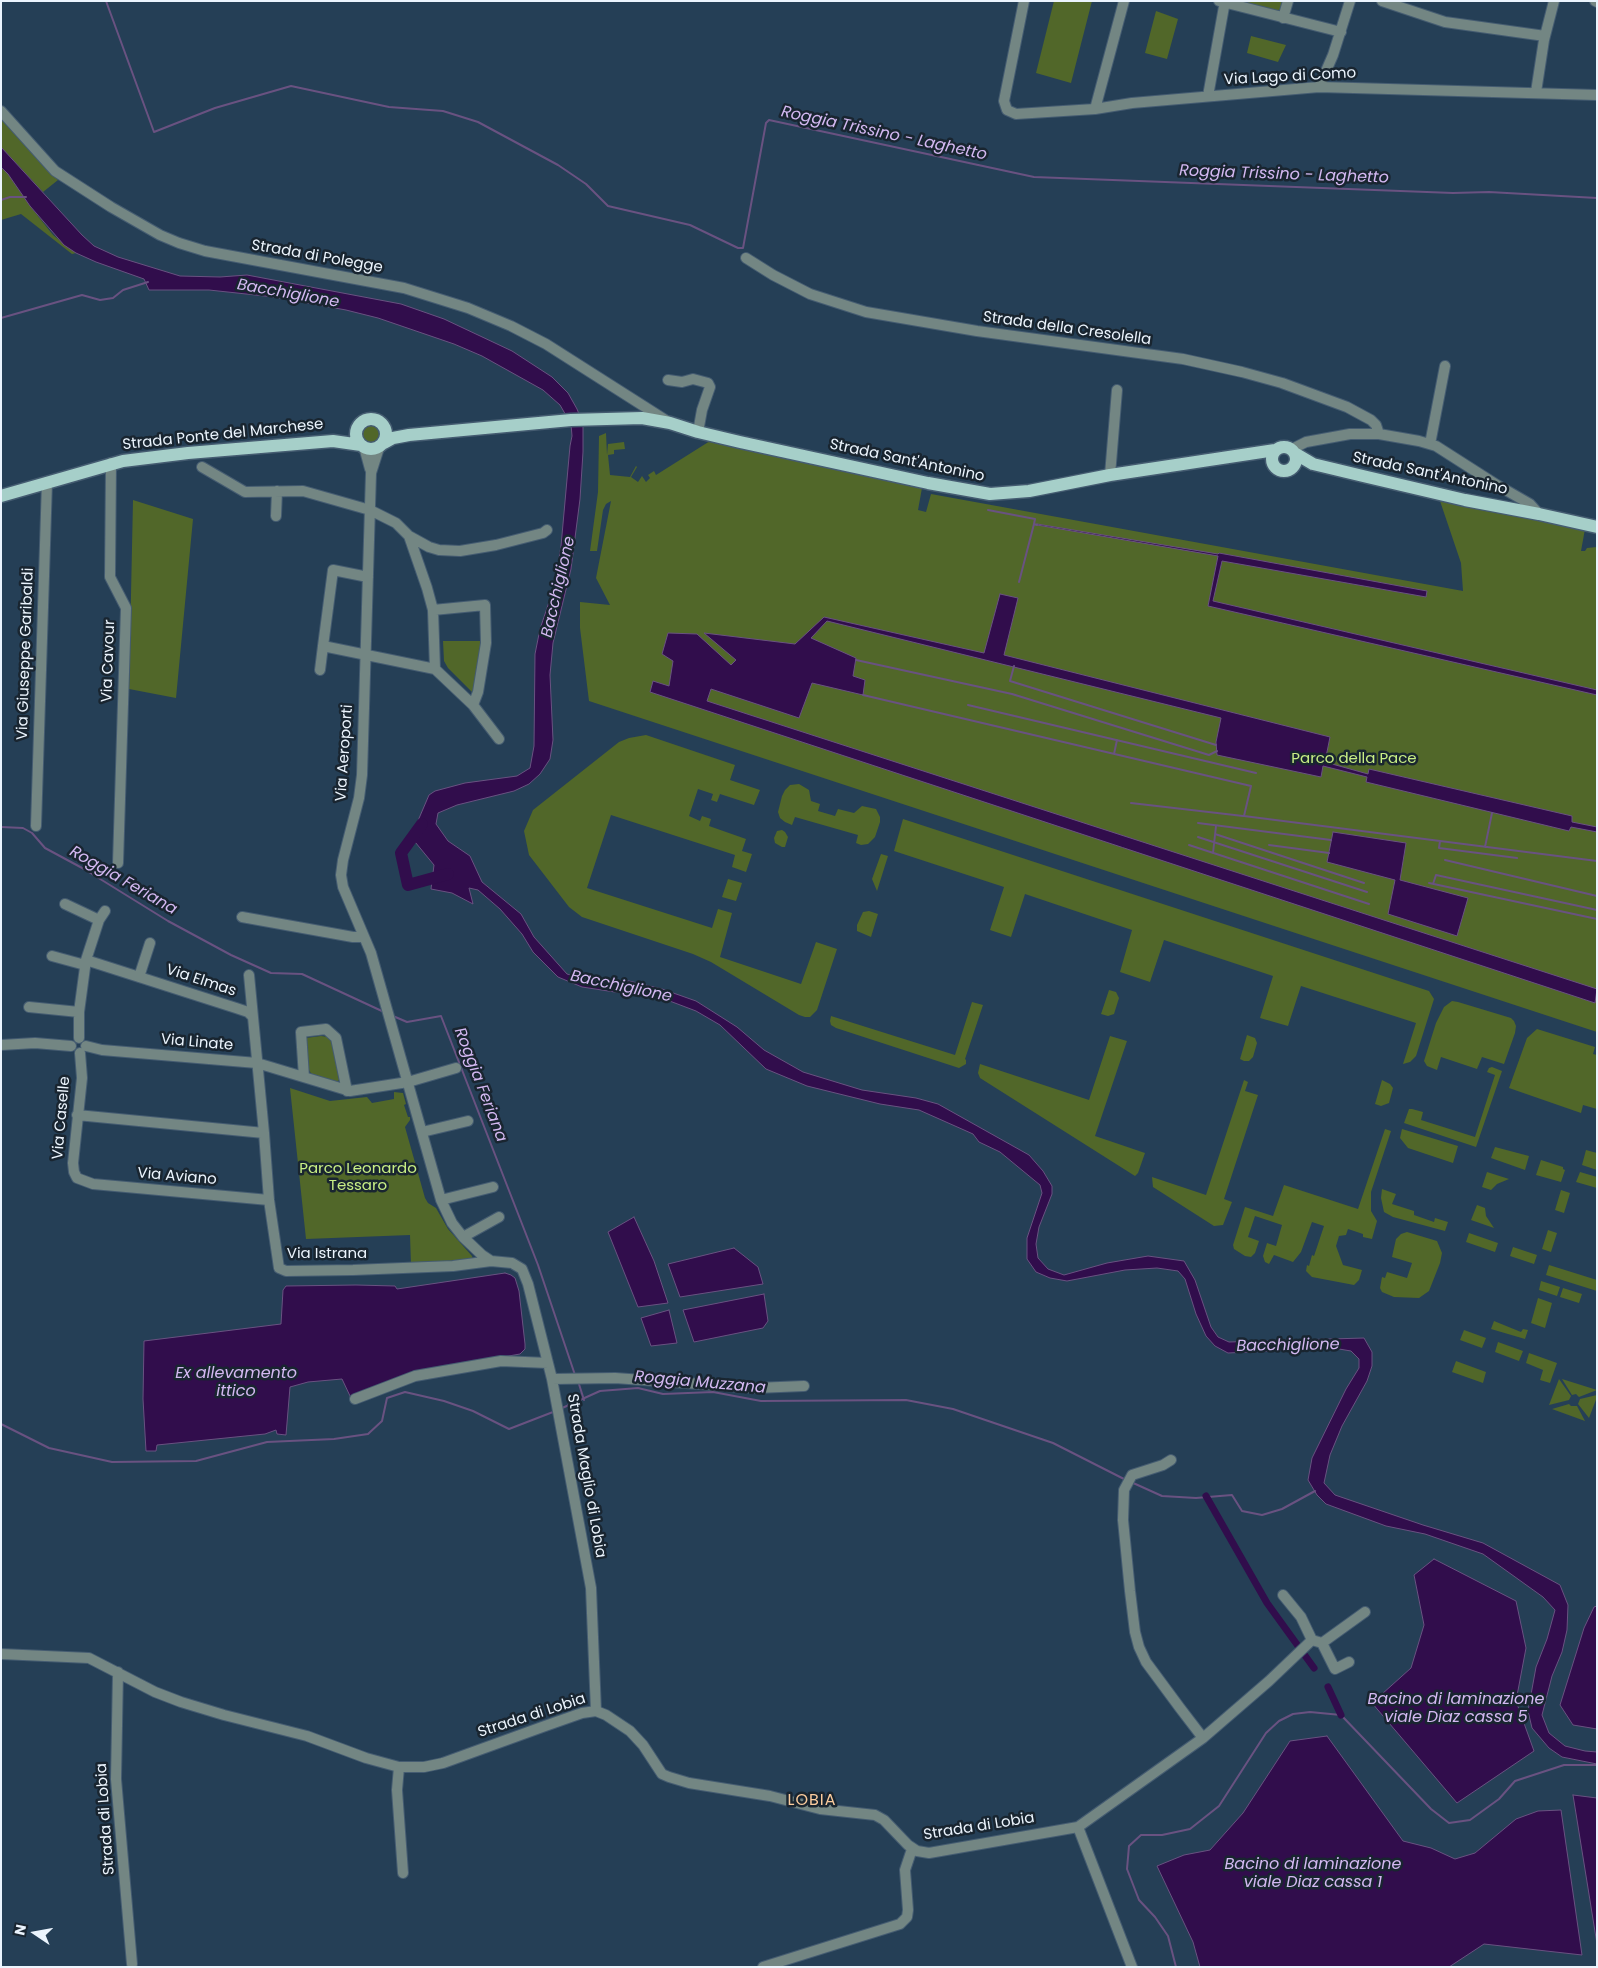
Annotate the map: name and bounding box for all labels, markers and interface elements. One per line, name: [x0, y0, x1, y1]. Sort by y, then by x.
street label: Via Lago di Como: [1223, 65, 1357, 89]
water label: Roggia Trissino - Laghetto: [779, 103, 989, 165]
water label: Roggia Trissino - Laghetto: [1179, 162, 1389, 188]
street label: Strada di Polegge: [250, 237, 384, 277]
water label: Bacchiglione: [235, 276, 341, 312]
street label: Strada della Cresolella: [982, 308, 1152, 350]
street label: Strada Ponte del Marchese: [122, 415, 324, 455]
street label: Strada Sant'Antonino: [828, 436, 986, 486]
street label: Strada Sant'Antonino: [1351, 449, 1509, 499]
water label: Bacchiglione: [538, 535, 580, 639]
street label: Via Giuseppe Garibaldi: [14, 567, 38, 741]
street label: Via Cavour: [99, 619, 119, 703]
street label: Via Aeroporti: [333, 704, 357, 802]
park label: Parco della Pace: [1291, 750, 1417, 768]
water label: Roggia Feriana: [66, 842, 180, 920]
street label: Via Elmas: [164, 961, 238, 1001]
water label: Bacchiglione: [568, 967, 674, 1007]
water label: Roggia Feriana: [449, 1025, 511, 1145]
street label: Via Linate: [160, 1031, 234, 1055]
street label: Via Caselle: [49, 1076, 75, 1160]
park label: Parco Leonardo Tessaro: [299, 1160, 417, 1195]
street label: Via Aviano: [137, 1165, 217, 1189]
street label: Via Istrana: [287, 1245, 367, 1263]
water label: Bacchiglione: [1236, 1335, 1340, 1357]
water label: Ex allevamento ittico: [175, 1364, 297, 1402]
water label: Roggia Muzzana: [634, 1368, 766, 1398]
street label: Strada Maglio di Lobia: [563, 1393, 609, 1559]
street label: Strada di Lobia: [476, 1690, 588, 1742]
water label: Bacino di laminazione viale Diaz cassa 5: [1368, 1690, 1544, 1728]
street label: Strada di Lobia: [93, 1762, 119, 1876]
district label: LOBIA: [787, 1791, 837, 1811]
street label: Strada di Lobia: [922, 1809, 1036, 1845]
water label: Bacino di laminazione viale Diaz cassa 1: [1225, 1855, 1401, 1893]
north arrow: [10, 1908, 60, 1958]
text: N: [9, 1923, 31, 1937]

